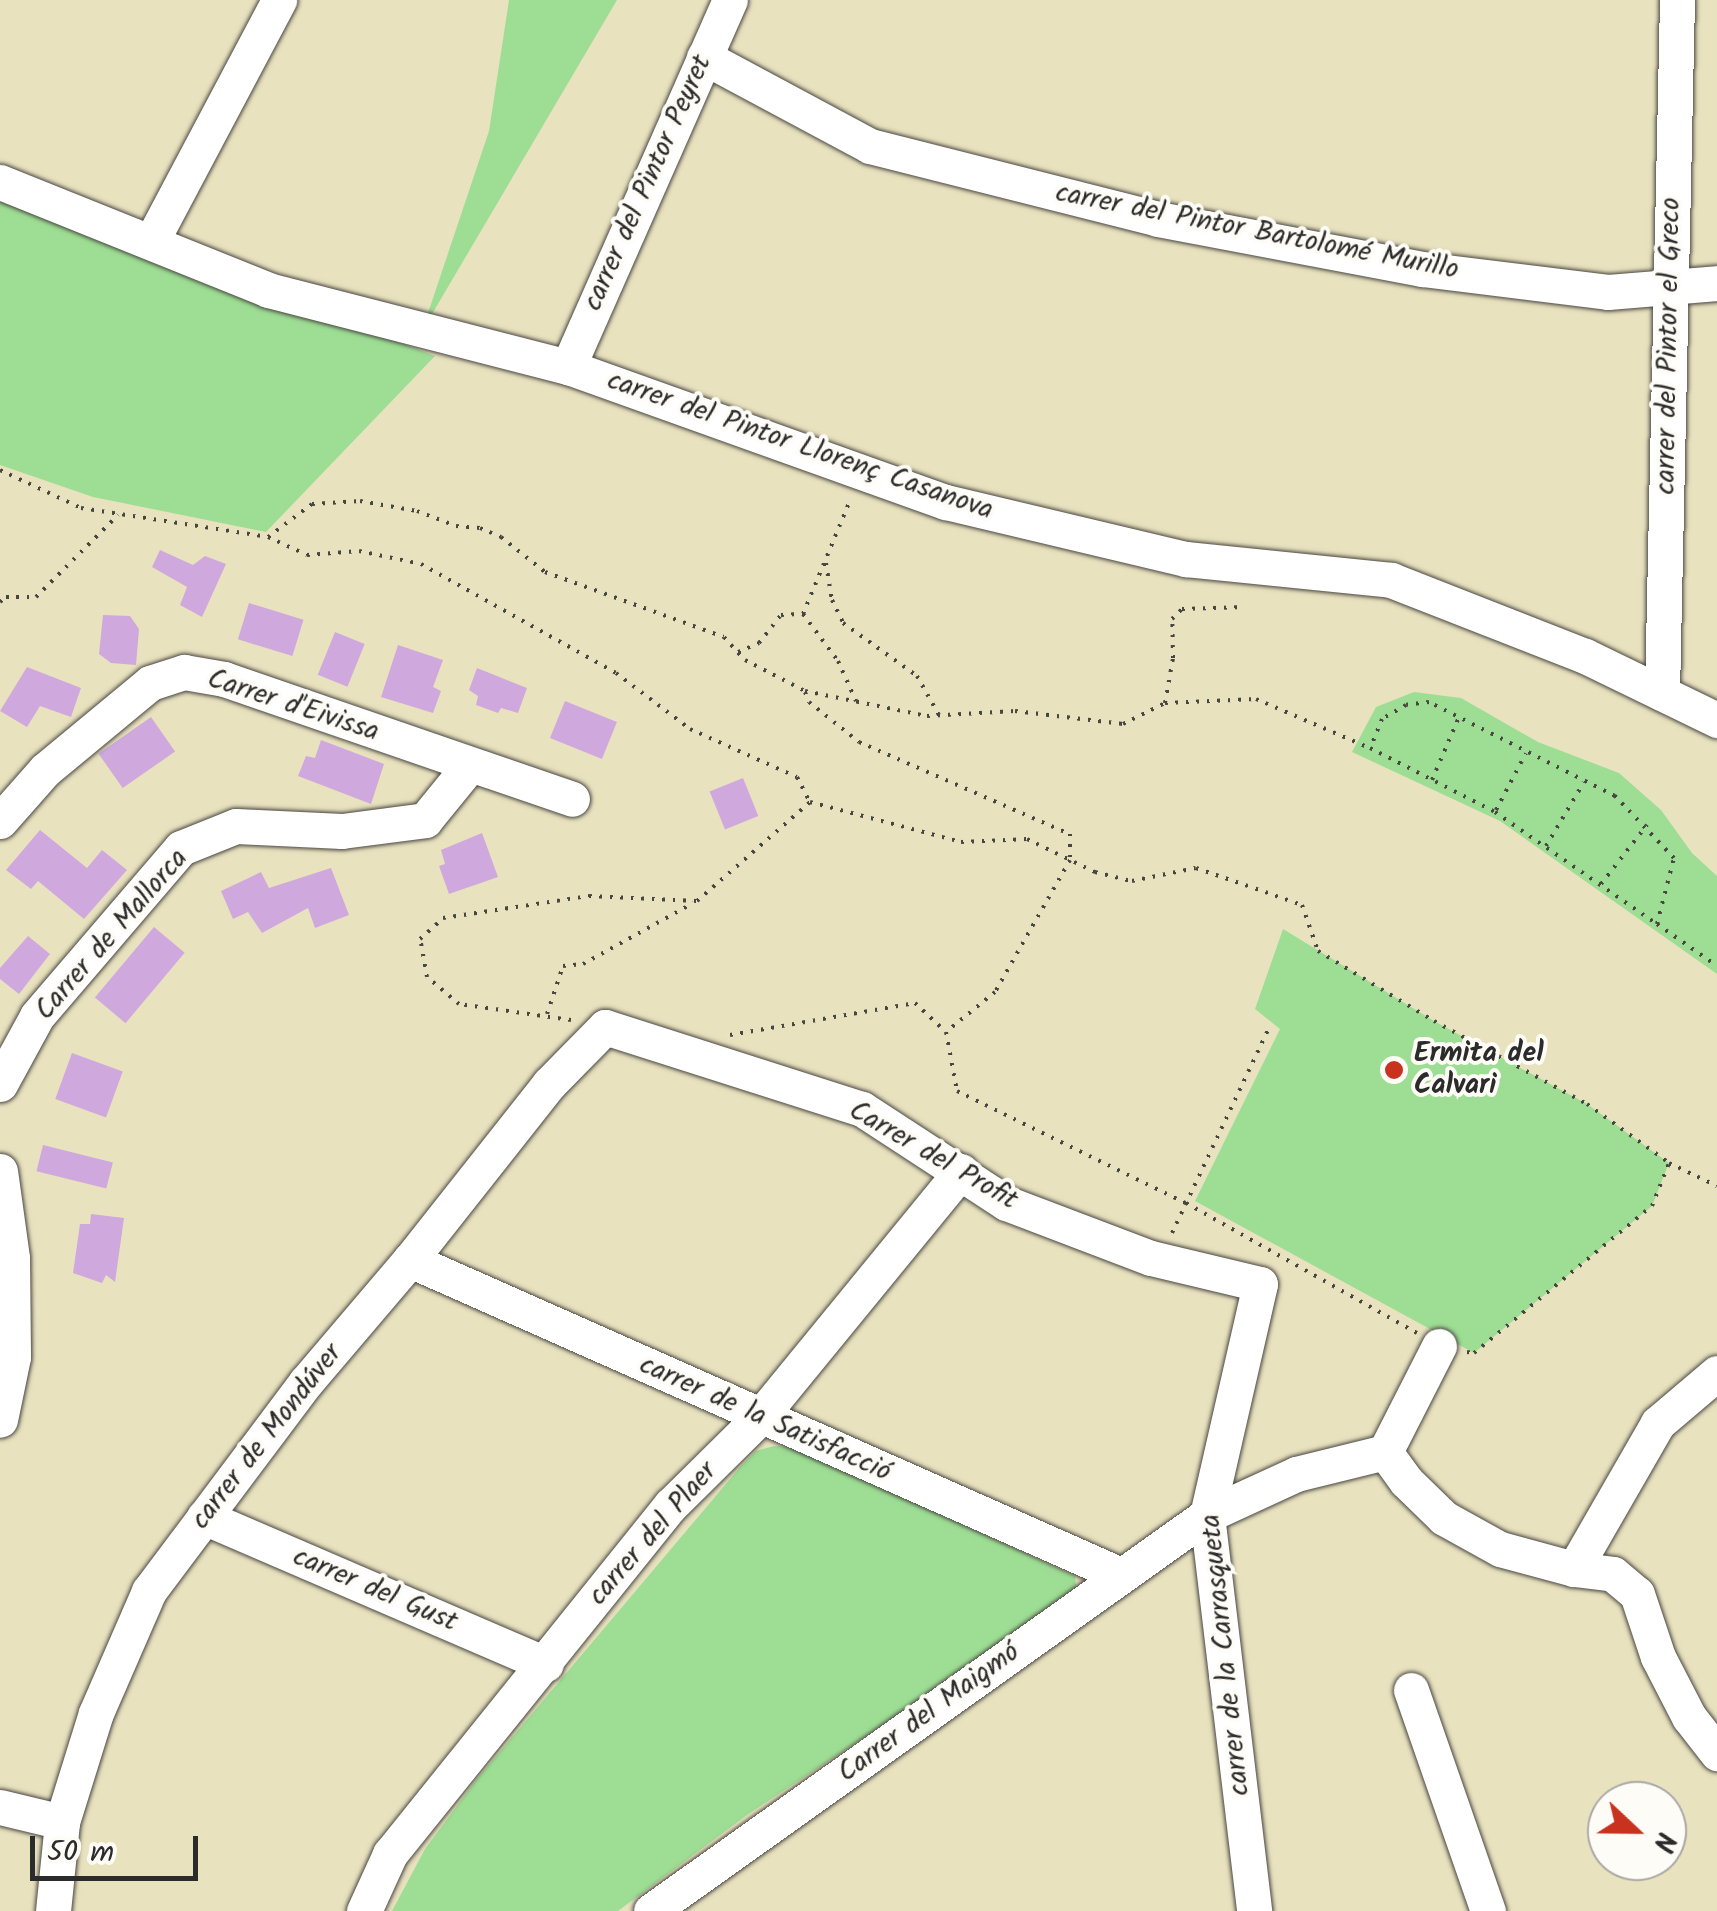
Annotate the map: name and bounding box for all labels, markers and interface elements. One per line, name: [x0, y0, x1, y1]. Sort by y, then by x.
street label: carrer del Pintor Peyret: [576, 50, 720, 316]
street label: carrer del Pintor Bartolomé Murillo: [1053, 176, 1461, 288]
street label: carrer del Pintor el Greco: [1650, 197, 1688, 495]
street label: carrer del Pintor Llorenç Casanova: [603, 364, 997, 528]
street label: Carrer d'Eivissa: [203, 663, 383, 749]
street label: Carrer de Mallorca: [29, 843, 195, 1027]
place label: Ermita del Calvari: [1414, 1037, 1544, 1103]
marker: Ermita del Calvari: [1383, 1059, 1405, 1081]
street label: Carrer del Profit: [843, 1094, 1023, 1218]
street label: carrer de Mondúver: [184, 1338, 350, 1536]
street label: carrer de la Satisfacció: [634, 1348, 896, 1490]
street label: carrer del Plaer: [582, 1455, 724, 1613]
street label: carrer de la Carrasqueta: [1194, 1512, 1258, 1798]
street label: carrer del Gust: [288, 1540, 462, 1640]
street label: Carrer del Maigmó: [832, 1636, 1026, 1790]
north arrow: [1587, 1781, 1687, 1881]
scale bar: [35, 1816, 202, 1878]
text: N: [1639, 1825, 1688, 1858]
text: 50 m: [47, 1829, 114, 1877]

